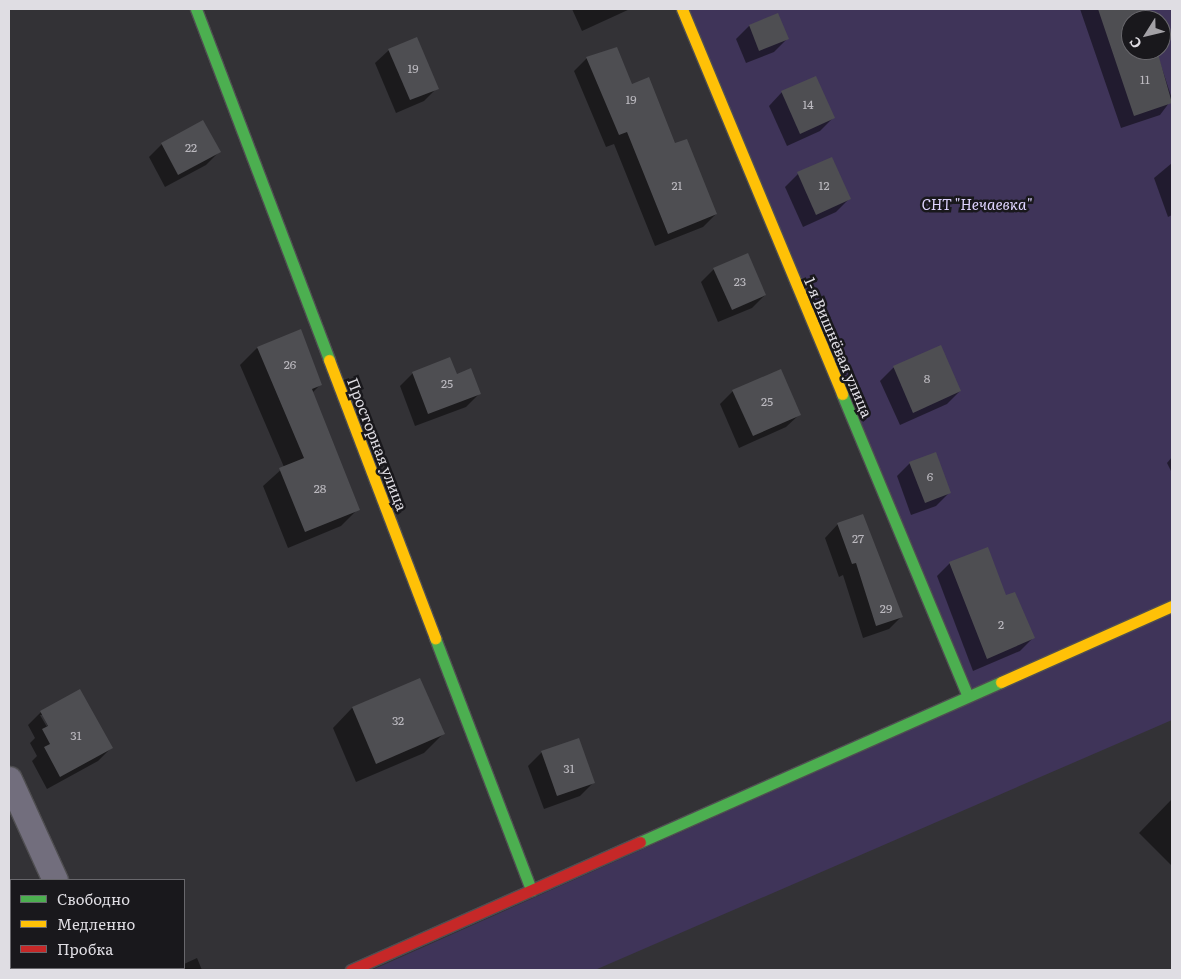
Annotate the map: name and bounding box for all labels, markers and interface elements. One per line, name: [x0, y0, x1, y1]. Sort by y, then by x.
north arrow: [1121, 10, 1171, 60]
text: С: [1124, 33, 1146, 53]
house number: 19: [407, 62, 419, 76]
house number: 11: [1140, 73, 1150, 87]
house number: 19: [625, 93, 637, 107]
house number: 14: [802, 98, 814, 112]
house number: 22: [185, 141, 197, 155]
house number: 21: [672, 179, 682, 193]
house number: 12: [819, 179, 829, 193]
park label: СНТ "Нечаевка": [921, 195, 1033, 213]
street label: 1-я Вишнёвая улица: [801, 274, 877, 420]
house number: 23: [734, 275, 746, 289]
house number: 26: [284, 358, 296, 372]
house number: 8: [924, 372, 930, 386]
street label: Просторная улица: [344, 375, 412, 513]
house number: 25: [441, 377, 453, 391]
house number: 25: [761, 395, 773, 409]
house number: 6: [927, 470, 933, 484]
house number: 28: [314, 482, 326, 496]
house number: 27: [852, 532, 864, 546]
house number: 29: [880, 602, 892, 616]
house number: 2: [998, 618, 1004, 632]
house number: 32: [392, 714, 404, 728]
house number: 31: [70, 729, 82, 743]
house number: 31: [563, 762, 575, 776]
legend: [10, 879, 185, 969]
text: Свободно: [57, 887, 130, 910]
text: Медленно: [57, 912, 135, 935]
text: Пробка: [57, 937, 113, 960]

